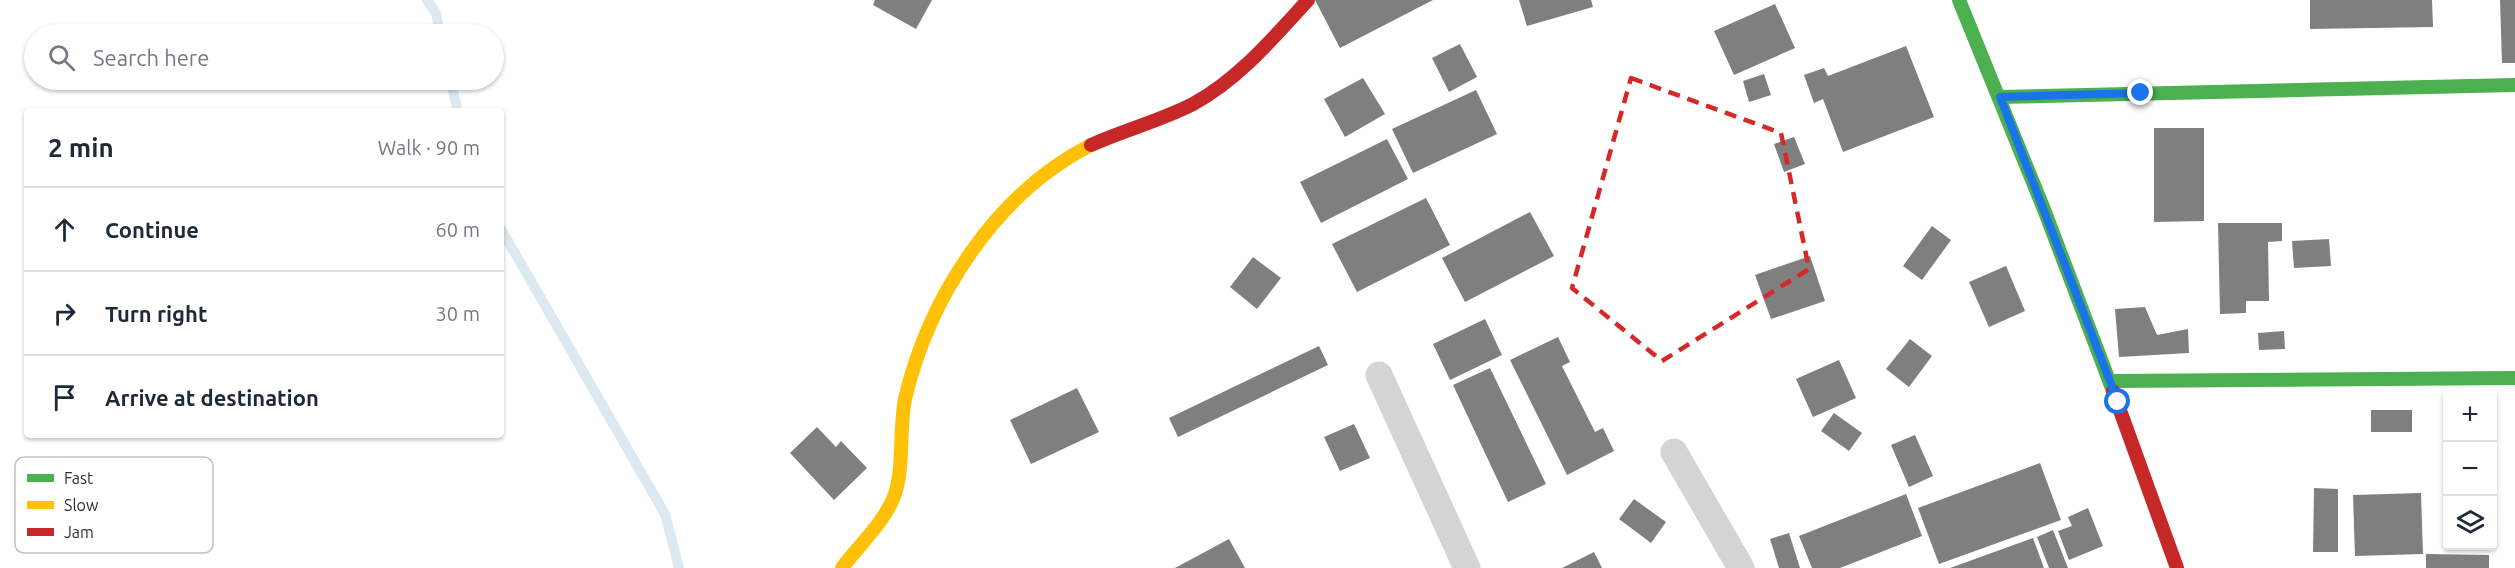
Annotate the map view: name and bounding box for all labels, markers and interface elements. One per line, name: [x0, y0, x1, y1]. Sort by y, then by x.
search box: [24, 24, 504, 90]
icon: search: [45, 41, 78, 74]
text: Search here: [93, 45, 209, 70]
route end: [2127, 79, 2153, 105]
text: 2 min: [48, 133, 114, 162]
text: Walk · 90 m: [378, 136, 480, 159]
icon: ahead: [48, 213, 81, 246]
text: Continue: [105, 217, 199, 242]
text: 60 m: [436, 218, 480, 241]
icon: right: [48, 297, 81, 330]
text: Turn right: [105, 301, 207, 326]
text: 30 m: [436, 302, 480, 325]
icon: arrive: [48, 381, 81, 414]
text: Arrive at destination: [105, 385, 319, 410]
route start: [2104, 388, 2130, 414]
map controls: [2443, 388, 2497, 550]
button: +: [2443, 388, 2497, 442]
button: −: [2443, 442, 2497, 496]
legend: [15, 457, 213, 553]
text: Fast: [64, 469, 94, 487]
text: Slow: [64, 496, 99, 514]
button: layers: [2443, 496, 2497, 550]
text: Jam: [64, 523, 94, 541]

